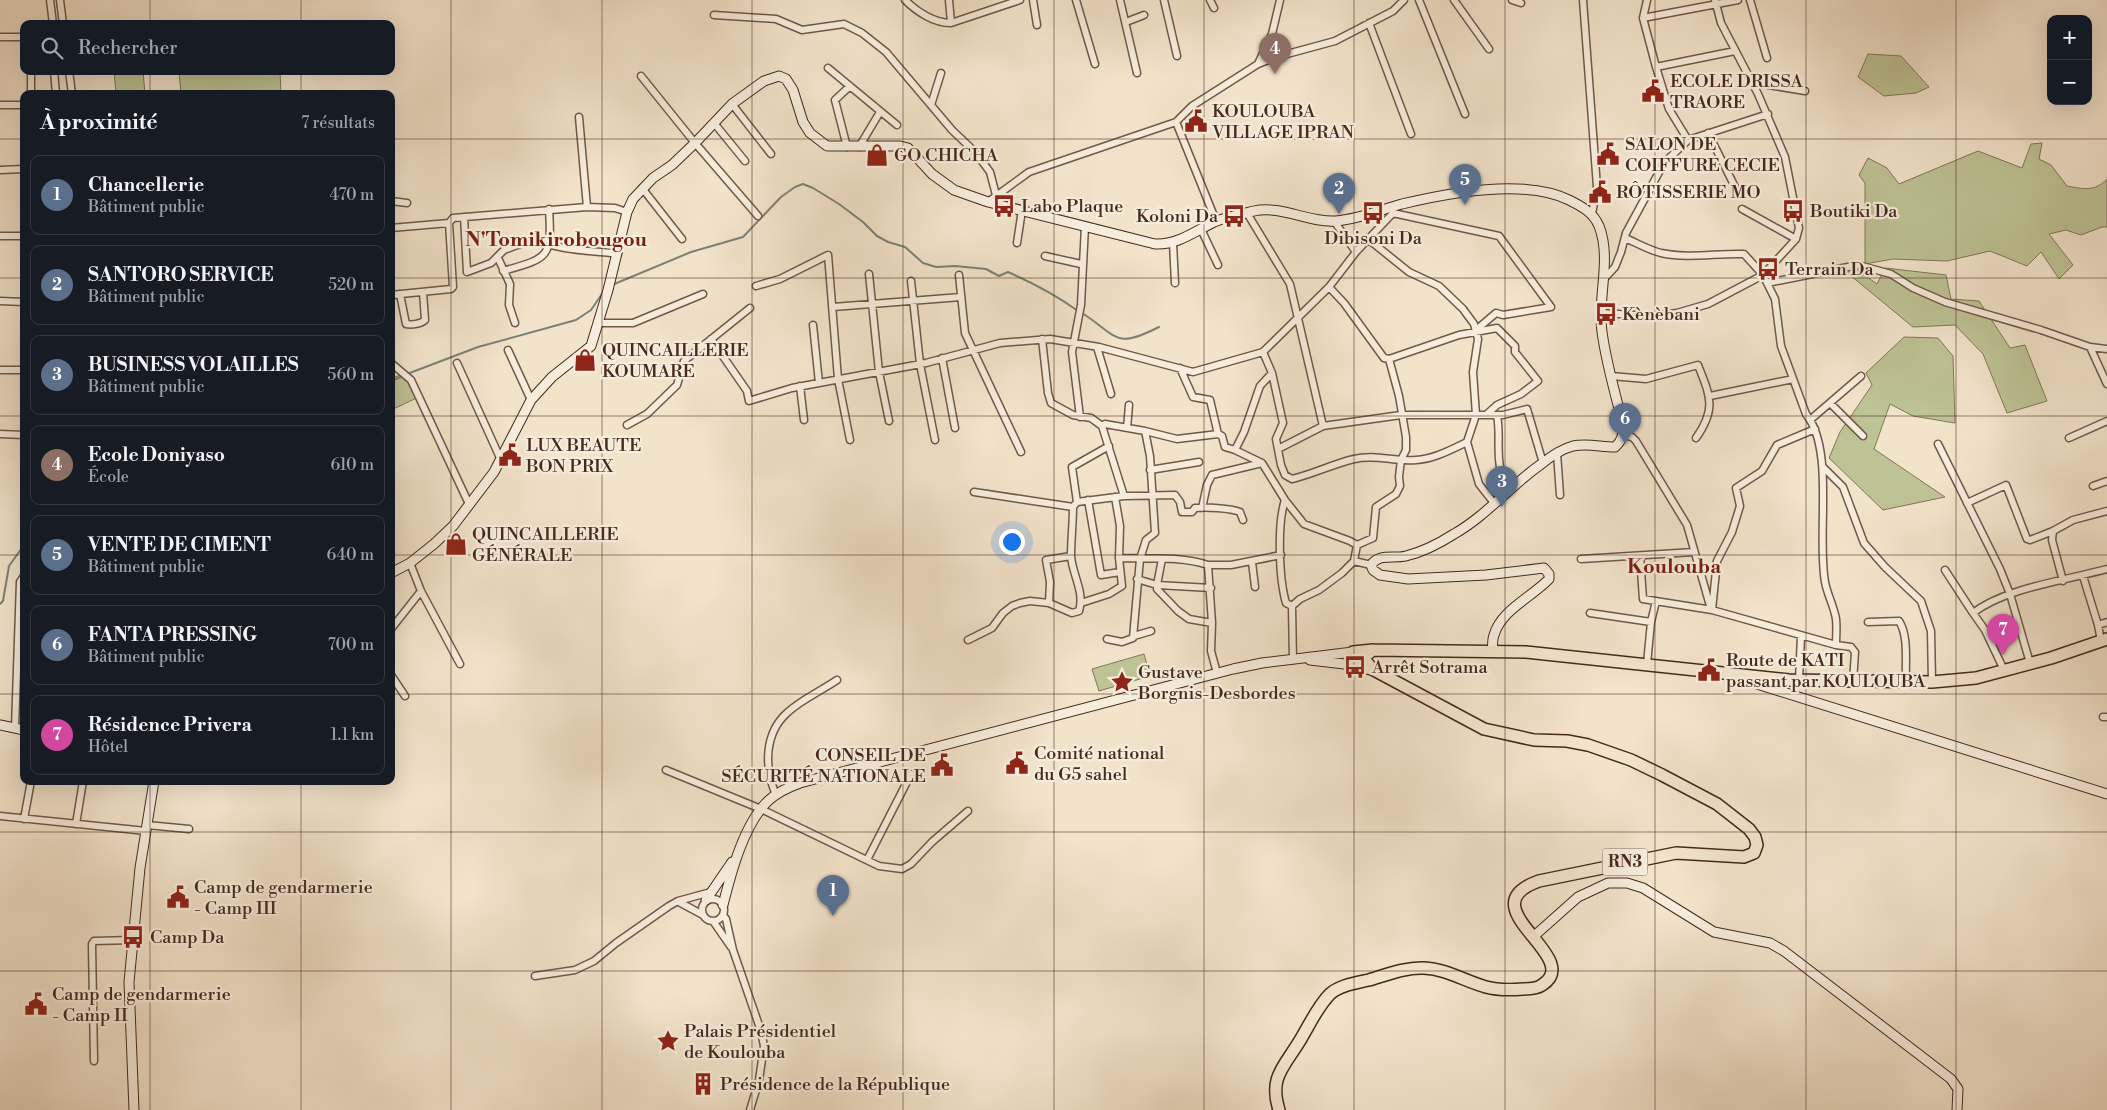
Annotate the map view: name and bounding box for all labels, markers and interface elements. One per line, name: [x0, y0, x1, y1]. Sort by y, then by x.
map controls: [2047, 15, 2092, 105]
button: +: [2047, 15, 2092, 60]
search box: [20, 20, 395, 75]
pin: 4: [1259, 33, 1291, 74]
icon: search: [38, 34, 66, 62]
text: Rechercher: [78, 36, 177, 60]
button: −: [2047, 60, 2092, 105]
place label: ECOLE DRISSA TRAORE: [1670, 70, 1803, 114]
public building icon: ECOLE DRISSA TRAORE: [1640, 78, 1666, 104]
place label: KOULOUBA VILLAGE IPRAN: [1211, 100, 1355, 144]
public building icon: KOULOUBA VILLAGE IPRAN: [1183, 108, 1209, 134]
text: À proximité: [40, 110, 157, 136]
text: 7 résultats: [301, 113, 375, 133]
place label: SALON DE COIFFURE CECIE: [1625, 133, 1780, 177]
public building icon: SALON DE COIFFURE CECIE: [1595, 141, 1621, 167]
shop icon: GO CHICHA: [864, 142, 890, 168]
place label: GO CHICHA: [894, 144, 999, 167]
pin: 5: [1449, 164, 1481, 205]
text: Chancellerie: [88, 173, 204, 197]
pin: 2: [1323, 173, 1355, 214]
public building icon: RÔTISSERIE MO: [1587, 179, 1613, 205]
place label: RÔTISSERIE MO: [1616, 181, 1761, 204]
text: 1: [53, 185, 61, 205]
text: 470 m: [330, 185, 374, 205]
bus stop icon: Labo Plaque: [991, 193, 1017, 219]
place label: Labo Plaque: [1021, 195, 1123, 218]
text: Bâtiment public: [88, 197, 204, 217]
bus stop icon: Boutiki Da: [1780, 198, 1806, 224]
bus stop icon: Dibisoni Da: [1360, 200, 1386, 226]
place label: Boutiki Da: [1809, 200, 1898, 223]
bus stop icon: Koloni Da: [1221, 203, 1247, 229]
place label: Koloni Da: [1136, 205, 1219, 228]
place label: Dibisoni Da: [1324, 227, 1423, 250]
district label: N'Tomikirobougou: [465, 228, 648, 253]
bus stop icon: Terrain Da: [1755, 256, 1781, 282]
place label: Terrain Da: [1785, 258, 1874, 281]
text: SANTORO SERVICE: [88, 263, 273, 287]
text: 2: [52, 275, 62, 295]
text: 520 m: [328, 275, 374, 295]
text: Bâtiment public: [88, 287, 204, 307]
bus stop icon: Kènèbani: [1593, 301, 1619, 327]
place label: Kènèbani: [1622, 303, 1700, 326]
place label: QUINCAILLERIE KOUMARE: [602, 339, 749, 383]
shop icon: QUINCAILLERIE KOUMARE: [572, 347, 598, 373]
text: BUSINESS VOLAILLES: [88, 353, 299, 377]
text: 3: [52, 365, 62, 385]
text: 560 m: [328, 365, 374, 385]
text: Bâtiment public: [88, 377, 204, 397]
pin: 6: [1609, 403, 1641, 444]
place label: LUX BEAUTE BON PRIX: [525, 434, 641, 478]
public building icon: LUX BEAUTE BON PRIX: [497, 442, 523, 468]
text: Ecole Doniyaso: [88, 443, 225, 467]
text: 4: [52, 455, 62, 475]
text: 610 m: [330, 455, 374, 475]
pin: 3: [1486, 466, 1518, 507]
text: École: [88, 467, 129, 487]
place label: QUINCAILLERIE GÉNÉRALE: [472, 523, 619, 567]
your location: [999, 529, 1025, 555]
shop icon: QUINCAILLERIE GÉNÉRALE: [443, 531, 469, 557]
text: VENTE DE CIMENT: [88, 533, 271, 557]
text: 5: [52, 545, 62, 565]
text: 640 m: [327, 545, 374, 565]
district label: Koulouba: [1627, 555, 1721, 580]
text: Bâtiment public: [88, 557, 204, 577]
pin: 7: [1987, 614, 2019, 655]
text: FANTA PRESSING: [88, 623, 257, 647]
text: 6: [52, 635, 62, 655]
text: 700 m: [328, 635, 374, 655]
text: Bâtiment public: [88, 647, 204, 667]
place label: Route de KATI passant par KOULOUBA: [1726, 649, 1926, 693]
bus stop icon: Arrêt Sotrama: [1342, 654, 1368, 680]
place label: Arrêt Sotrama: [1371, 656, 1489, 679]
public building icon: Route de KATI passant par KOULOUBA: [1696, 657, 1722, 683]
place label: Gustave Borgnis-Desbordes: [1137, 661, 1296, 705]
place icon: Gustave Borgnis-Desbordes: [1109, 669, 1135, 695]
text: Résidence Privera: [88, 713, 252, 737]
text: 7: [52, 725, 62, 745]
text: 1.1 km: [330, 725, 374, 745]
text: Hôtel: [88, 737, 128, 757]
place label: Comité national du G5 sahel: [1034, 742, 1165, 786]
place label: CONSEIL DE SÉCURITÉ NATIONALE: [721, 744, 926, 788]
public building icon: Comité national du G5 sahel: [1004, 750, 1030, 776]
public building icon: CONSEIL DE SÉCURITÉ NATIONALE: [929, 752, 955, 778]
road number: RN3: [1602, 849, 1648, 876]
pin: 1: [817, 875, 849, 916]
place label: Camp de gendarmerie - Camp III: [194, 876, 373, 920]
public building icon: Camp de gendarmerie - Camp III: [165, 884, 191, 910]
bus stop icon: Camp Da: [120, 924, 146, 950]
place label: Camp Da: [150, 926, 225, 949]
place label: Camp de gendarmerie - Camp II: [52, 983, 231, 1027]
public building icon: Camp de gendarmerie - Camp II: [23, 991, 49, 1017]
place label: Palais Présidentiel de Koulouba: [684, 1020, 837, 1064]
place icon: Palais Présidentiel de Koulouba: [655, 1028, 681, 1054]
building icon: Présidence de la République: [690, 1071, 716, 1097]
place label: Présidence de la République: [720, 1073, 950, 1096]

